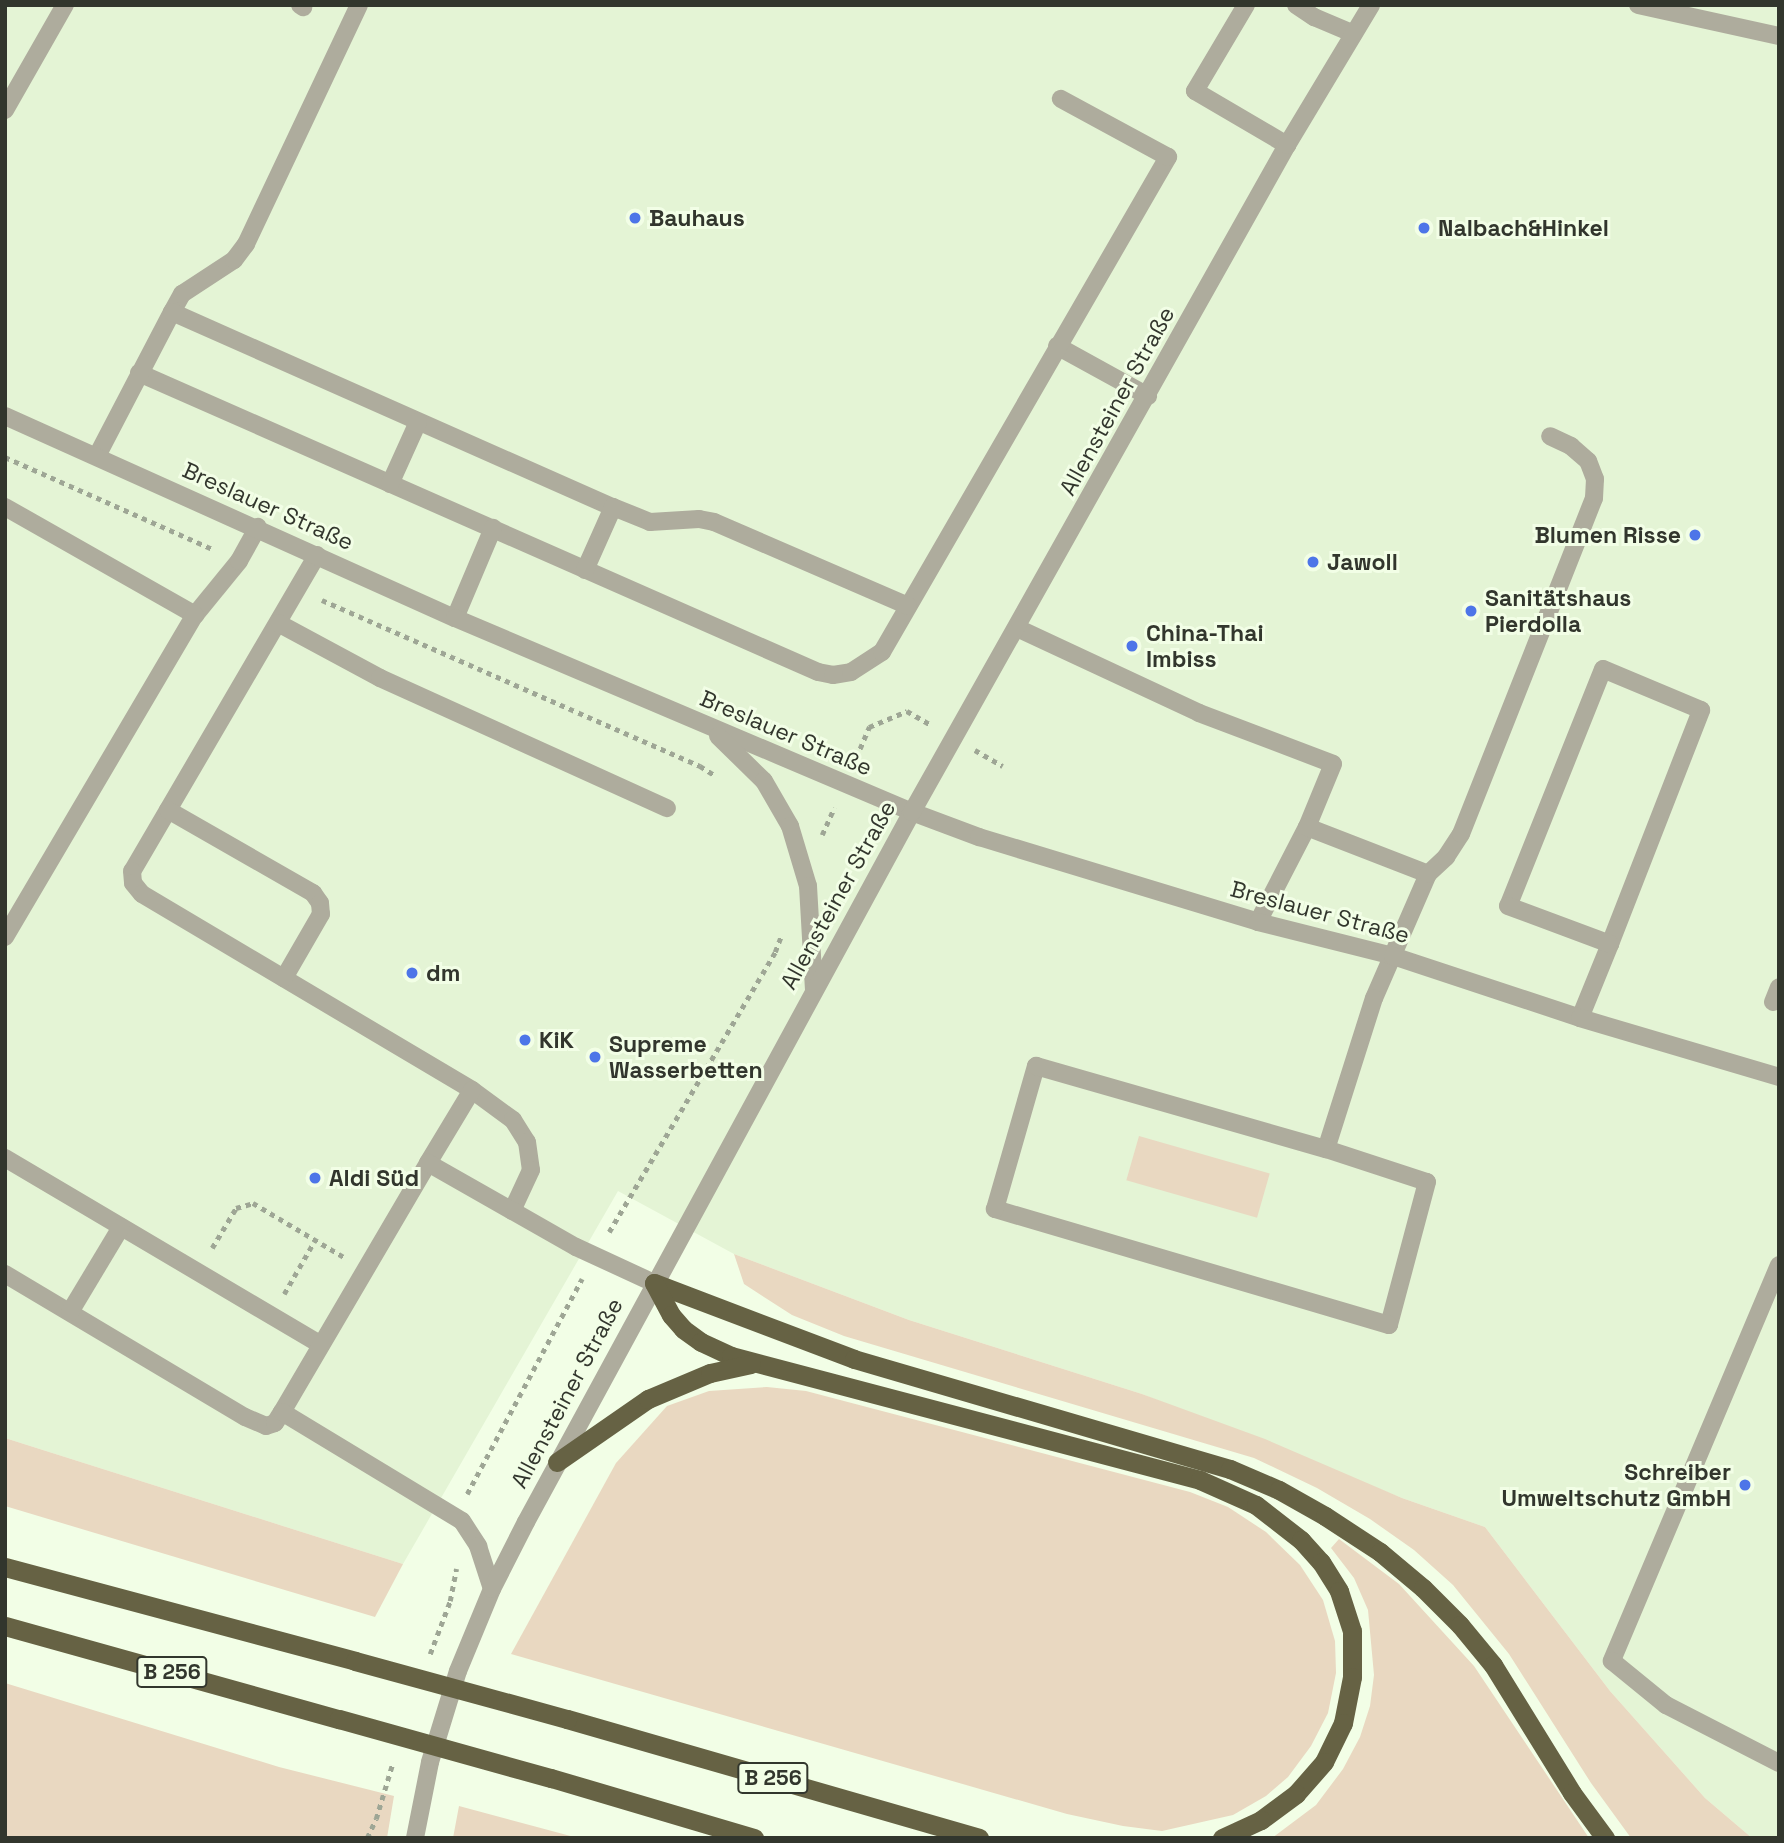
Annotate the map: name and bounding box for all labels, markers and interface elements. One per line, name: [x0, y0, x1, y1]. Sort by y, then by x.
place label: Bauhaus: [649, 204, 745, 232]
marker: Bauhaus: [627, 210, 643, 226]
place label: Nalbach&Hinkel: [1438, 214, 1609, 242]
marker: Nalbach&Hinkel: [1416, 220, 1432, 236]
street label: Allensteiner Straße: [1054, 302, 1180, 500]
street label: Breslauer Straße: [178, 456, 358, 556]
place label: Blumen Risse: [1534, 521, 1681, 549]
marker: Blumen Risse: [1687, 527, 1703, 543]
place label: Jawoll: [1327, 548, 1398, 576]
marker: Jawoll: [1305, 554, 1321, 570]
place label: Sanitätshaus Pierdolla: [1485, 584, 1631, 638]
marker: Sanitätshaus Pierdolla: [1463, 603, 1479, 619]
place label: China-Thai Imbiss: [1146, 619, 1264, 673]
marker: China-Thai Imbiss: [1124, 638, 1140, 654]
street label: Breslauer Straße: [696, 684, 876, 782]
street label: Allensteiner Straße: [775, 796, 901, 994]
street label: Breslauer Straße: [1227, 875, 1413, 949]
place label: dm: [426, 959, 460, 987]
marker: dm: [404, 965, 420, 981]
place label: KiK: [539, 1026, 574, 1054]
place label: Supreme Wasserbetten: [609, 1030, 763, 1084]
marker: KiK: [517, 1032, 533, 1048]
marker: Supreme Wasserbetten: [587, 1049, 603, 1065]
place label: Aldi Süd: [329, 1164, 419, 1192]
marker: Aldi Süd: [307, 1170, 323, 1186]
street label: Allensteiner Straße: [505, 1293, 629, 1493]
place label: Schreiber Umweltschutz GmbH: [1501, 1458, 1731, 1512]
marker: Schreiber Umweltschutz GmbH: [1737, 1477, 1753, 1493]
road number: B 256: [135, 1654, 209, 1690]
road number: B 256: [736, 1760, 810, 1796]

